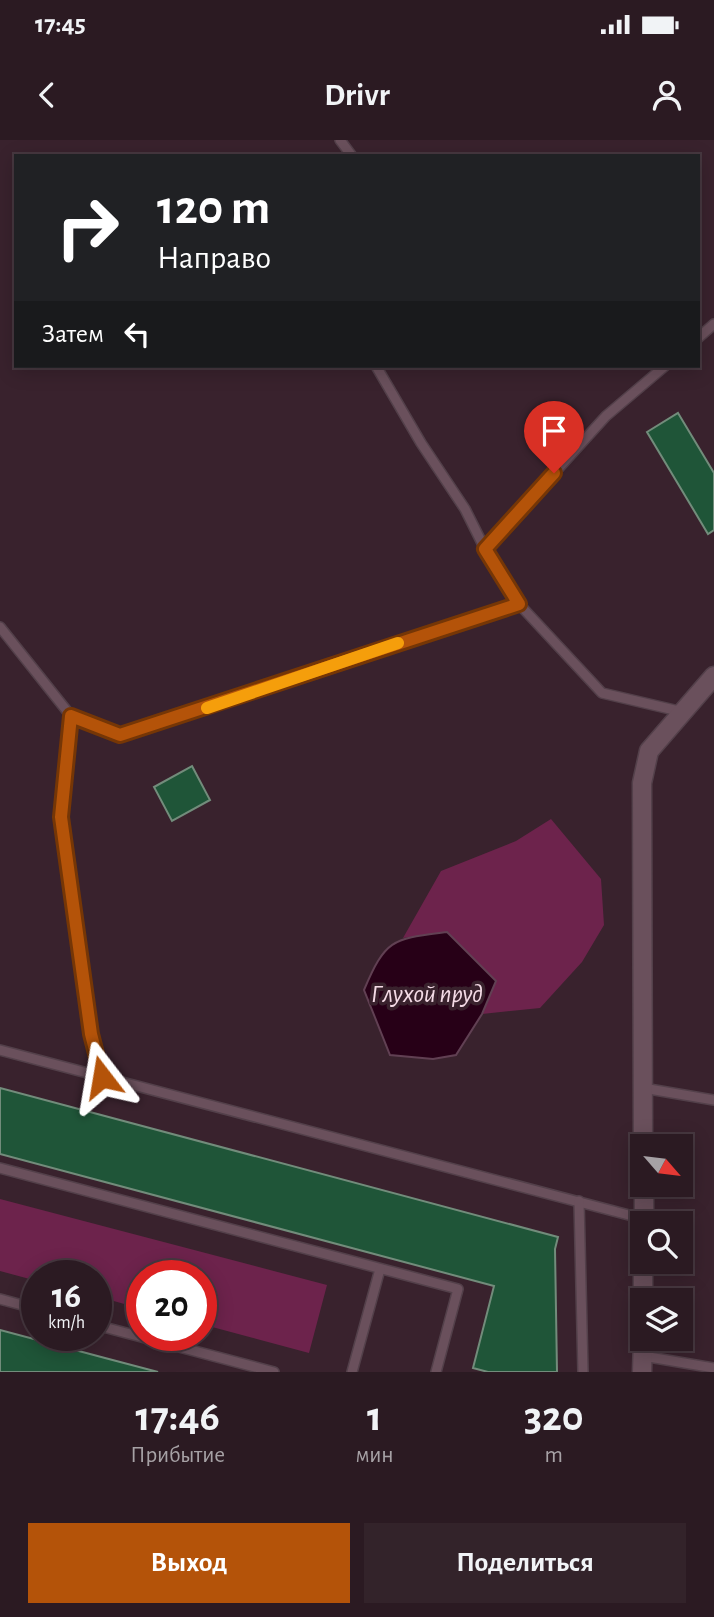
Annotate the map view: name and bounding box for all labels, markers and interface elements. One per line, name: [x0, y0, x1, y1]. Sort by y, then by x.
text: 17:45: [35, 11, 86, 37]
icon: back: [28, 76, 66, 114]
icon: person: [648, 76, 686, 114]
text: Drivr: [324, 79, 390, 111]
icon: right: [42, 182, 133, 273]
text: 120 m: [157, 184, 270, 233]
text: Направо: [157, 242, 271, 274]
icon: left: [118, 315, 156, 353]
text: Затем: [42, 321, 104, 347]
pin: [524, 401, 584, 473]
icon: arrive: [535, 412, 573, 450]
water label: Глухой пруд: [371, 981, 483, 1007]
position arrow: [65, 1040, 139, 1114]
north arrow: [630, 1134, 693, 1197]
map controls: [630, 1134, 693, 1351]
button: search: [630, 1211, 693, 1274]
speed limit sign: 20: [126, 1260, 217, 1351]
text: 16: [52, 1279, 81, 1314]
button: layers: [630, 1288, 693, 1351]
text: km/h: [48, 1314, 85, 1332]
text: 17:46: [136, 1396, 220, 1438]
text: 1: [367, 1396, 382, 1438]
text: 320: [524, 1396, 584, 1438]
text: Прибытие: [130, 1444, 225, 1467]
text: мин: [355, 1444, 394, 1467]
text: m: [545, 1444, 563, 1467]
button: Выход: [28, 1523, 350, 1603]
button: Поделиться: [364, 1523, 686, 1603]

